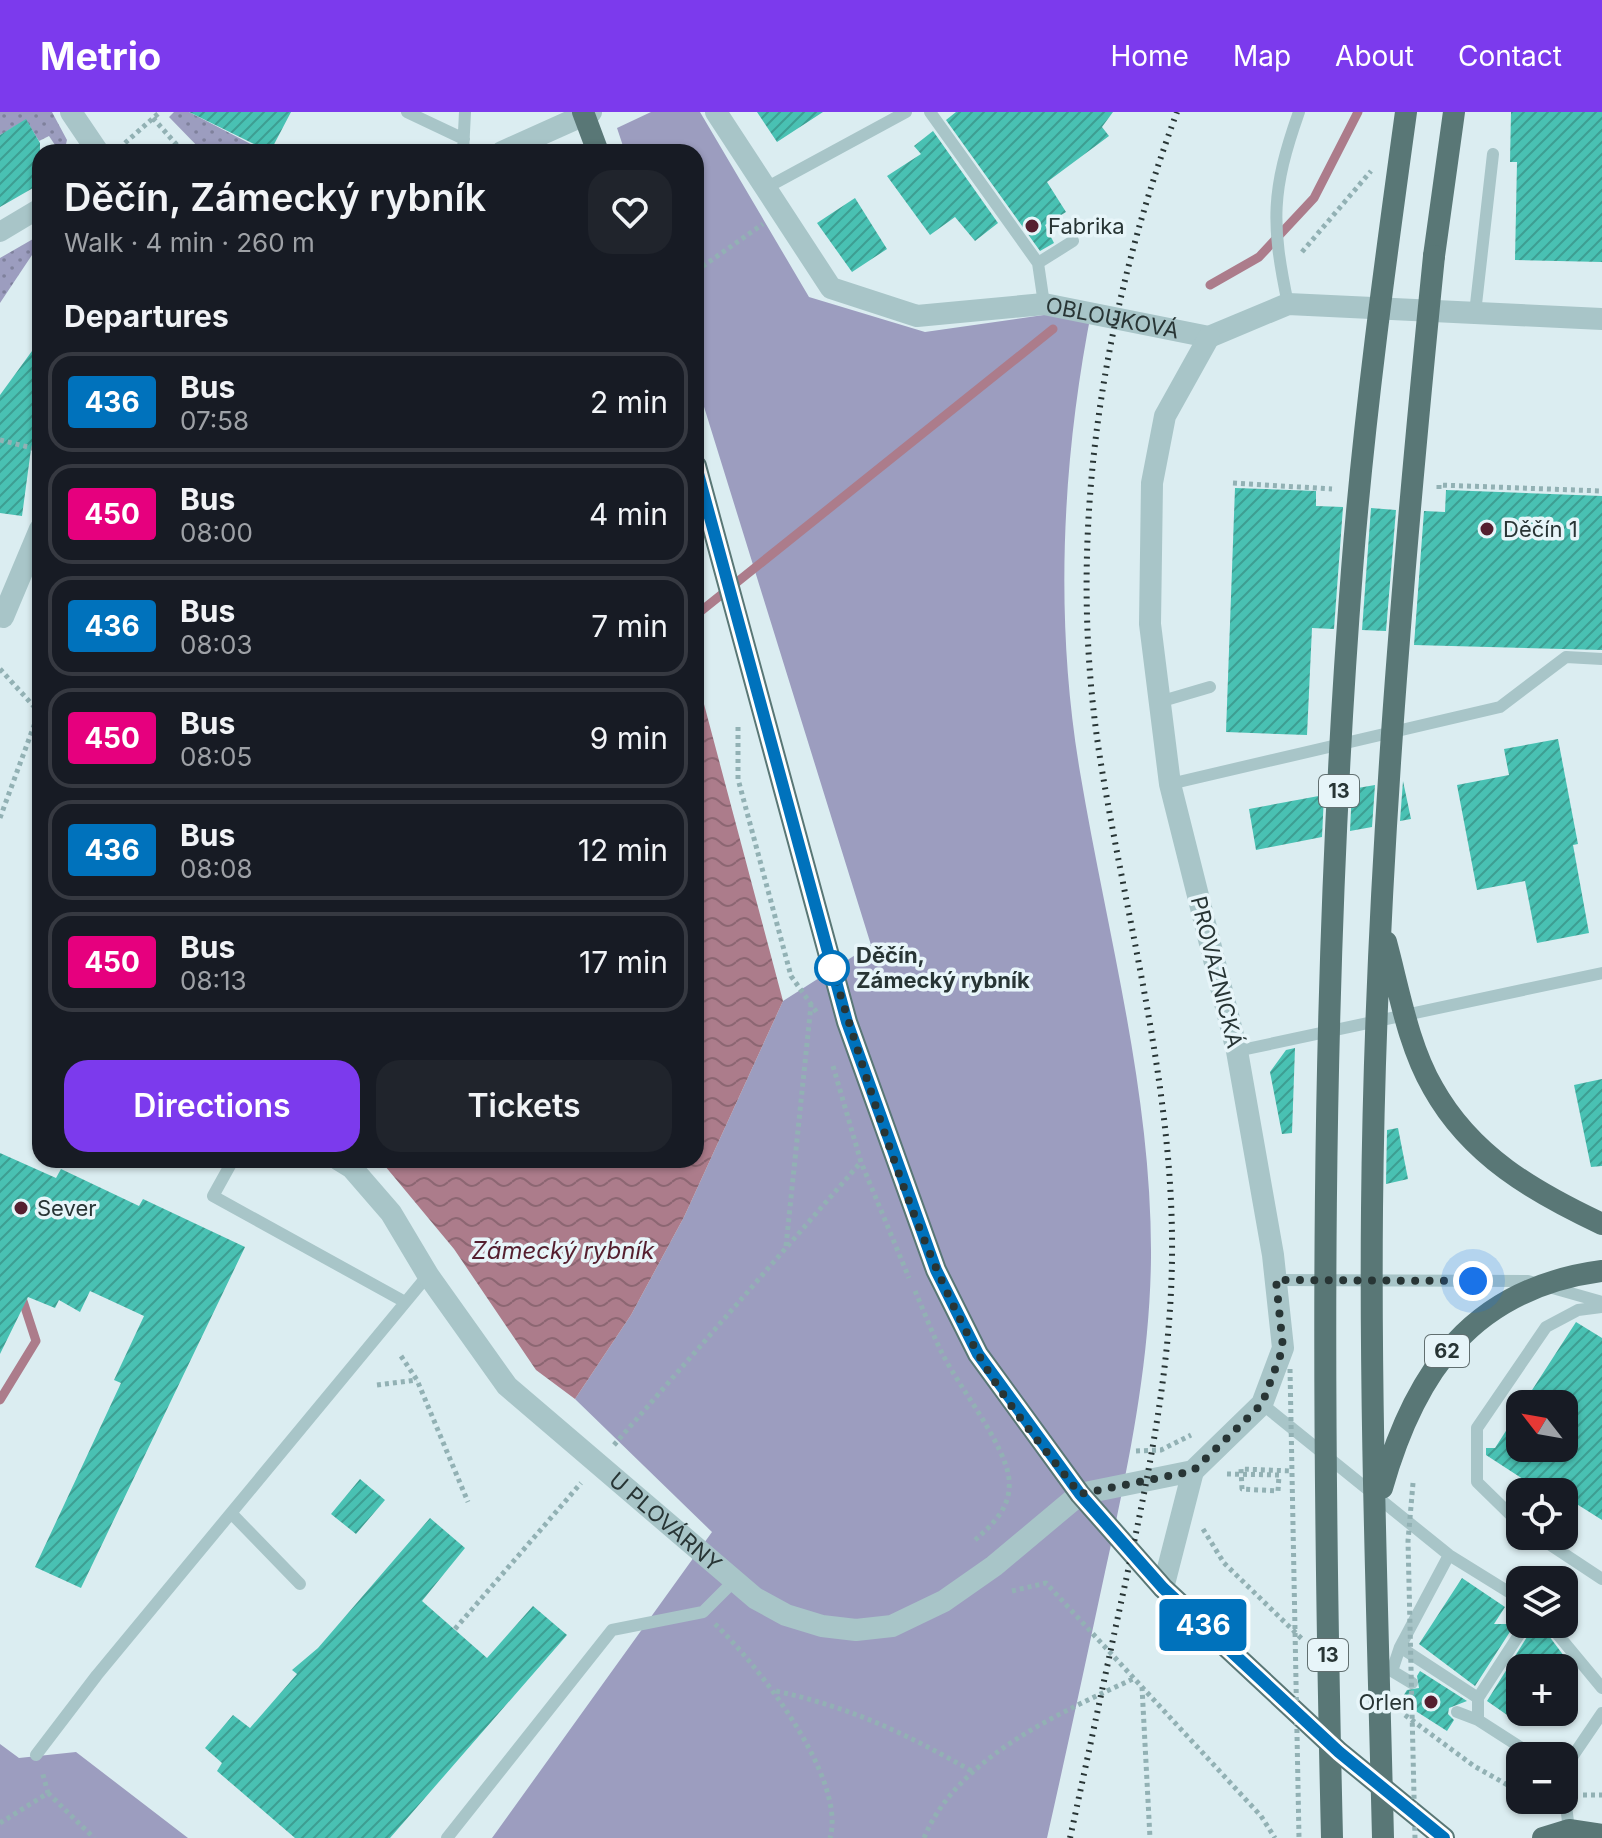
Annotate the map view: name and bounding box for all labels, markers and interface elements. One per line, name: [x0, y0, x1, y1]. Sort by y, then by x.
text: Metrio: [40, 33, 161, 79]
text: Home: [1110, 39, 1189, 73]
text: Map: [1233, 39, 1291, 73]
text: About: [1335, 39, 1414, 73]
text: Contact: [1458, 39, 1562, 73]
button: heart: [588, 170, 672, 254]
text: Děčín, Zámecký rybník: [64, 174, 486, 220]
place label: Fabrika: [1048, 213, 1125, 239]
marker: Fabrika: [1023, 217, 1041, 235]
text: Walk · 4 min · 260 m: [64, 227, 315, 258]
street label: OBLOUKOVÁ: [1044, 292, 1181, 344]
text: Departures: [64, 298, 229, 334]
text: Bus: [180, 369, 235, 405]
text: 2 min: [590, 384, 668, 420]
text: 436: [84, 385, 140, 419]
text: 07:58: [180, 405, 249, 436]
text: Bus: [180, 481, 235, 517]
text: 4 min: [589, 496, 668, 532]
text: 450: [84, 497, 140, 531]
place label: Děčín 1: [1503, 516, 1578, 542]
text: 08:00: [180, 517, 253, 548]
marker: Děčín 1: [1478, 520, 1496, 538]
text: Bus: [180, 593, 235, 629]
text: 7 min: [591, 608, 668, 644]
text: 436: [84, 609, 140, 643]
text: 08:03: [180, 629, 252, 660]
text: Bus: [180, 705, 235, 741]
text: 9 min: [590, 720, 668, 756]
text: 450: [84, 721, 140, 755]
text: 08:05: [180, 741, 252, 772]
road number: 13: [1319, 775, 1359, 807]
text: Bus: [180, 817, 235, 853]
text: 12 min: [578, 832, 668, 868]
text: 436: [84, 833, 140, 867]
text: 08:08: [180, 853, 252, 884]
street label: PROVAZNICKÁ: [1186, 893, 1248, 1051]
text: Bus: [180, 929, 235, 965]
place label: Děčín, Zámecký rybník: [856, 942, 1030, 993]
text: 17 min: [579, 944, 668, 980]
text: 450: [84, 945, 140, 979]
marker: Děčín, Zámecký rybník: [815, 951, 849, 985]
text: 08:13: [180, 965, 247, 996]
button: Directions: [64, 1060, 360, 1152]
button: Tickets: [376, 1060, 672, 1152]
place label: Sever: [37, 1195, 97, 1221]
marker: Sever: [12, 1199, 30, 1217]
water label: Zámecký rybník: [472, 1236, 655, 1265]
your location: [1453, 1261, 1493, 1301]
road number: 62: [1425, 1335, 1469, 1367]
north arrow: [1506, 1390, 1578, 1462]
map controls: [1506, 1390, 1578, 1814]
street label: U PLOVÁRNY: [604, 1467, 727, 1577]
button: locate: [1506, 1478, 1578, 1550]
button: layers: [1506, 1566, 1578, 1638]
line badge: 436: [1157, 1599, 1249, 1651]
text: 436: [1175, 1608, 1231, 1642]
road number: 13: [1308, 1639, 1348, 1671]
button: +: [1506, 1654, 1578, 1726]
place label: Orlen: [1358, 1689, 1415, 1715]
marker: Orlen: [1422, 1693, 1440, 1711]
button: −: [1506, 1742, 1578, 1814]

